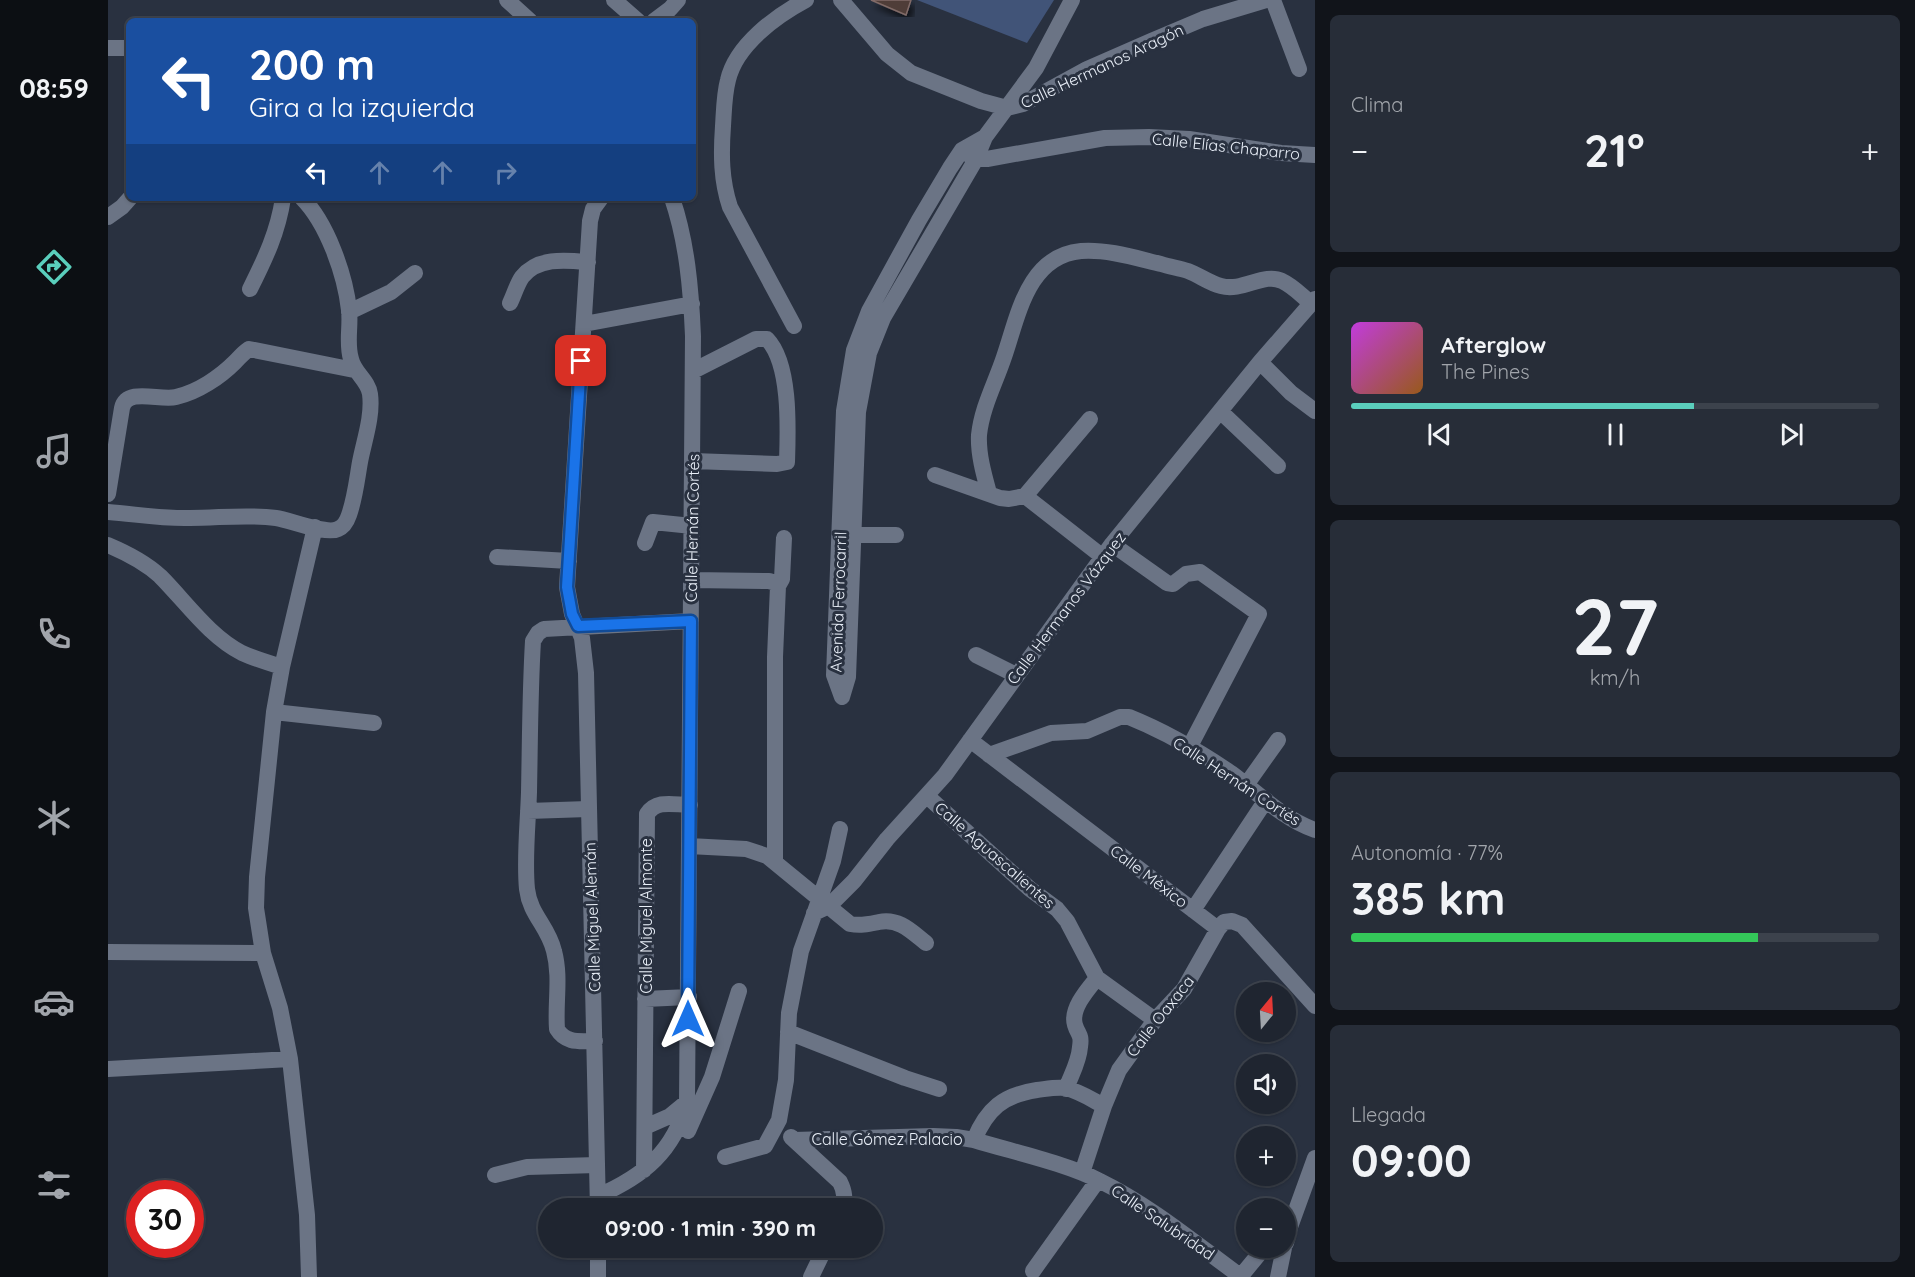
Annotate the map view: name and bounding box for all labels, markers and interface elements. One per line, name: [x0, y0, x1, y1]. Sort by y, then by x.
street label: Calle Hermanos Aragón: [1017, 19, 1187, 113]
text: 200 m: [249, 38, 375, 91]
icon: left: [150, 42, 228, 120]
text: 08:59: [19, 71, 89, 105]
text: Gira a la izquierda: [249, 90, 475, 124]
text: Clima: [1351, 92, 1403, 117]
text: 21°: [1584, 122, 1645, 178]
street label: Calle Elías Chaparro: [1151, 128, 1301, 164]
text: −: [1351, 130, 1368, 171]
text: +: [1860, 130, 1879, 171]
icon: left: [300, 156, 333, 189]
icon: ahead: [363, 156, 396, 189]
icon: ahead: [426, 156, 459, 189]
icon: right: [489, 156, 522, 189]
icon: directions: [33, 246, 75, 288]
text: Afterglow: [1441, 331, 1546, 359]
pin: [555, 335, 606, 386]
icon: arrive: [564, 344, 597, 377]
text: The Pines: [1441, 359, 1530, 384]
icon: previous: [1423, 418, 1456, 451]
icon: pause: [1599, 418, 1632, 451]
icon: next: [1775, 418, 1808, 451]
icon: music: [33, 430, 75, 472]
street label: Calle Hernán Cortés: [681, 454, 703, 602]
street label: Calle Hermanos Vázquez: [1002, 528, 1130, 688]
street label: Avenida Ferrocarril: [826, 531, 850, 673]
text: 27: [1571, 577, 1659, 675]
icon: phone: [33, 613, 75, 655]
text: km/h: [1590, 665, 1640, 690]
street label: Calle Hernán Cortés: [1169, 732, 1305, 830]
icon: climate: [33, 797, 75, 839]
street label: Calle Aguascalientes: [931, 797, 1059, 913]
street label: Calle Miguel Almonte: [636, 838, 656, 994]
street label: Calle México: [1106, 840, 1192, 912]
text: Autonomía · 77%: [1351, 840, 1503, 865]
street label: Calle Miguel Alemán: [579, 842, 605, 992]
text: 385 km: [1351, 870, 1505, 926]
street label: Calle Oaxaca: [1122, 971, 1198, 1061]
icon: car: [33, 981, 75, 1023]
north arrow: [1236, 982, 1296, 1042]
map controls: [1236, 982, 1296, 1258]
position arrow: [656, 987, 720, 1051]
button: sound: [1236, 1054, 1296, 1114]
text: Llegada: [1351, 1102, 1426, 1127]
button: +: [1236, 1126, 1296, 1186]
street label: Calle Gómez Palacio: [811, 1129, 963, 1149]
text: 09:00: [1351, 1132, 1472, 1188]
icon: filters: [33, 1164, 75, 1206]
speed limit sign: 30: [126, 1180, 204, 1258]
street label: Calle Salubridad: [1107, 1180, 1219, 1264]
button: −: [1236, 1198, 1296, 1258]
text: 09:00 · 1 min · 390 m: [605, 1214, 816, 1242]

